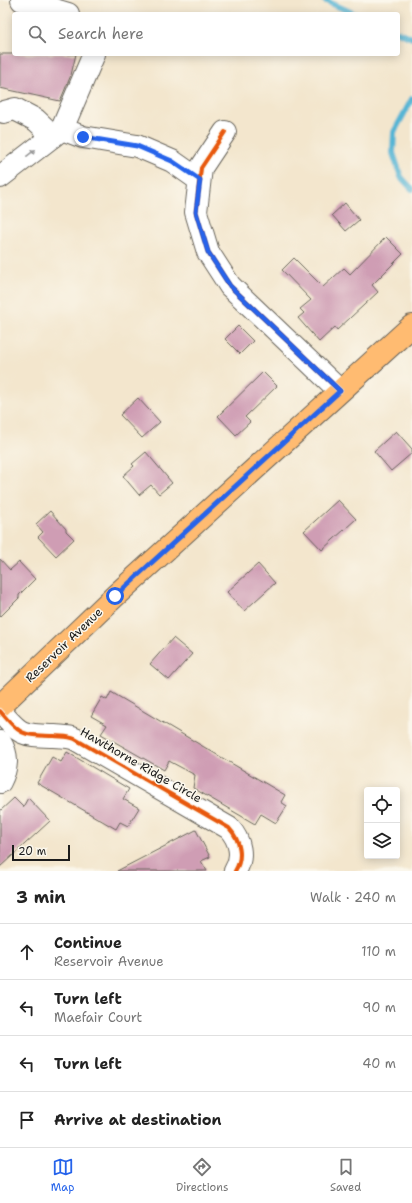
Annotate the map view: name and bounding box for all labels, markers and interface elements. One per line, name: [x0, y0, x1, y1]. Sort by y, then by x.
search box: [12, 12, 400, 56]
icon: search: [26, 23, 48, 45]
text: Search here: [58, 24, 144, 44]
route end: [74, 128, 92, 146]
one-way arrow: [25, 149, 36, 158]
route start: [106, 587, 124, 605]
street label: Reservoir Avenue: [22, 604, 106, 686]
street label: Hawthorne Ridge Circle: [77, 724, 205, 807]
map controls: [364, 787, 400, 859]
button: locate: [364, 787, 400, 823]
button: layers: [364, 823, 400, 859]
scale bar: [12, 843, 70, 862]
text: 20 m: [18, 844, 46, 859]
text: 3 min: [16, 886, 66, 908]
text: Walk · 240 m: [310, 889, 396, 906]
text: Continue: [54, 933, 122, 953]
icon: ahead: [16, 941, 38, 963]
text: 110 m: [361, 943, 396, 960]
text: Reservoir Avenue: [54, 953, 164, 970]
text: Turn left: [54, 989, 122, 1009]
icon: left: [16, 997, 38, 1019]
text: 90 m: [362, 999, 396, 1016]
text: Maefair Court: [54, 1009, 142, 1026]
icon: left: [16, 1053, 38, 1075]
text: Turn left: [54, 1054, 122, 1074]
text: 40 m: [362, 1055, 396, 1072]
icon: arrive: [16, 1109, 38, 1131]
text: Arrive at destination: [54, 1110, 222, 1130]
tab: Map: [51, 1156, 74, 1195]
tab: Directions: [176, 1156, 228, 1195]
tab: Saved: [330, 1156, 361, 1195]

